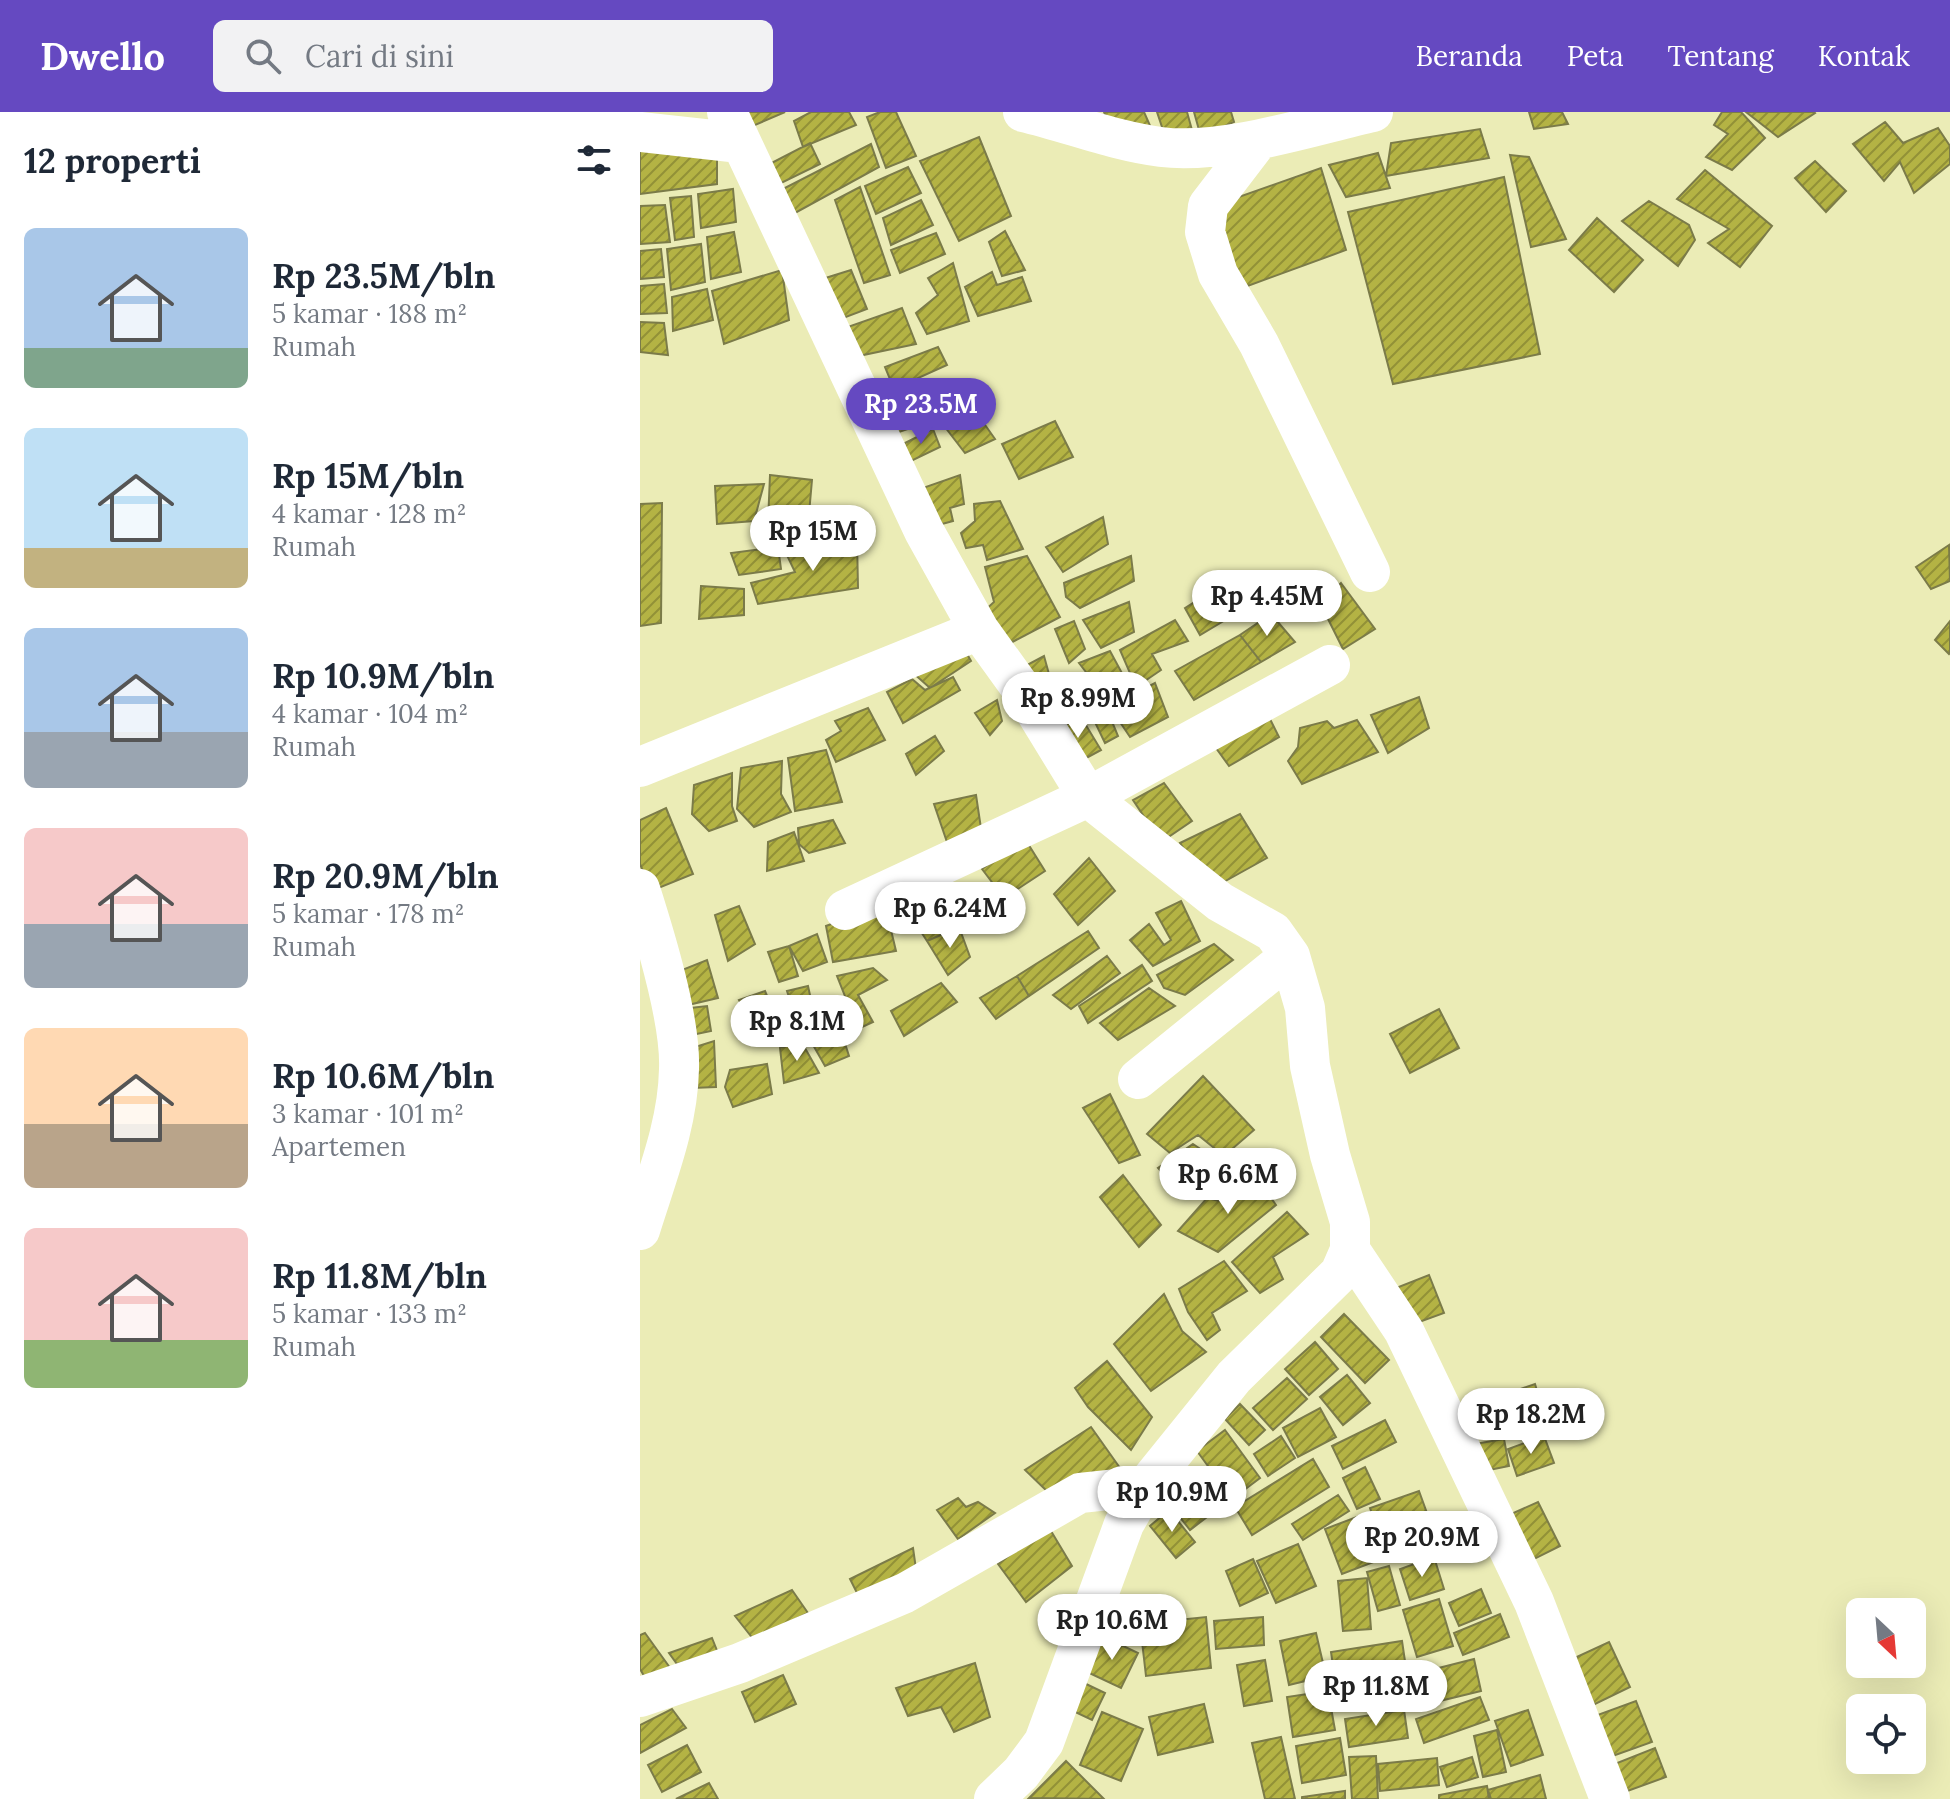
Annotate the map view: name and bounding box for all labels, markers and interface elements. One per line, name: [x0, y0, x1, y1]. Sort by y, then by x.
search box: [213, 20, 773, 92]
text: Dwello: [40, 32, 165, 80]
icon: search: [241, 34, 285, 78]
text: Cari di sini: [305, 37, 454, 75]
text: Beranda: [1415, 38, 1523, 74]
text: Peta: [1567, 38, 1624, 74]
text: Tentang: [1668, 38, 1774, 74]
text: Kontak: [1818, 38, 1910, 74]
icon: filters: [572, 138, 616, 182]
text: 12 properti: [24, 139, 201, 182]
text: Rp 23.5M/bln: [272, 254, 495, 297]
icon: home: [88, 260, 184, 356]
text: 5 kamar · 188 m²: [272, 297, 467, 330]
text: Rumah: [272, 330, 356, 363]
pin: Rp 23.5M: [838, 378, 1004, 446]
text: Rp 23.5M: [864, 387, 978, 420]
text: Rp 15M/bln: [272, 454, 464, 497]
icon: home: [88, 460, 184, 556]
text: 4 kamar · 128 m²: [272, 497, 467, 530]
pin: Rp 15M: [748, 505, 878, 573]
text: Rp 15M: [768, 514, 858, 547]
text: Rumah: [272, 530, 356, 563]
pin: Rp 4.45M: [1184, 570, 1350, 638]
text: Rp 4.45M: [1210, 579, 1324, 612]
text: Rp 10.9M/bln: [272, 654, 494, 697]
icon: home: [88, 660, 184, 756]
pin: Rp 8.99M: [995, 672, 1161, 740]
text: Rp 8.99M: [1020, 681, 1136, 714]
text: 4 kamar · 104 m²: [272, 697, 468, 730]
text: Rumah: [272, 730, 356, 763]
text: Rp 20.9M/bln: [272, 854, 499, 897]
icon: home: [88, 860, 184, 956]
pin: Rp 6.24M: [867, 882, 1033, 950]
text: Rp 6.24M: [893, 891, 1007, 924]
text: 5 kamar · 178 m²: [272, 897, 465, 930]
text: Rumah: [272, 930, 356, 963]
pin: Rp 8.1M: [723, 995, 871, 1063]
text: Rp 8.1M: [749, 1004, 845, 1037]
text: Rp 10.6M/bln: [272, 1054, 494, 1097]
icon: home: [88, 1060, 184, 1156]
text: 3 kamar · 101 m²: [272, 1097, 464, 1130]
text: Apartemen: [272, 1130, 406, 1163]
pin: Rp 6.6M: [1154, 1148, 1302, 1216]
text: Rp 6.6M: [1177, 1157, 1279, 1190]
text: Rp 11.8M/bln: [272, 1254, 487, 1297]
icon: home: [88, 1260, 184, 1356]
text: 5 kamar · 133 m²: [272, 1297, 467, 1330]
text: Rumah: [272, 1330, 356, 1363]
pin: Rp 18.2M: [1448, 1388, 1614, 1456]
text: Rp 18.2M: [1476, 1397, 1586, 1430]
pin: Rp 10.9M: [1089, 1466, 1255, 1534]
text: Rp 10.9M: [1115, 1475, 1229, 1508]
pin: Rp 20.9M: [1339, 1511, 1505, 1579]
text: Rp 20.9M: [1364, 1520, 1480, 1553]
pin: Rp 10.6M: [1029, 1594, 1195, 1662]
north arrow: [1846, 1598, 1926, 1678]
map controls: [1846, 1598, 1926, 1774]
text: Rp 10.6M: [1055, 1603, 1169, 1636]
pin: Rp 11.8M: [1293, 1660, 1459, 1728]
text: Rp 11.8M: [1322, 1669, 1430, 1702]
button: locate: [1846, 1694, 1926, 1774]

